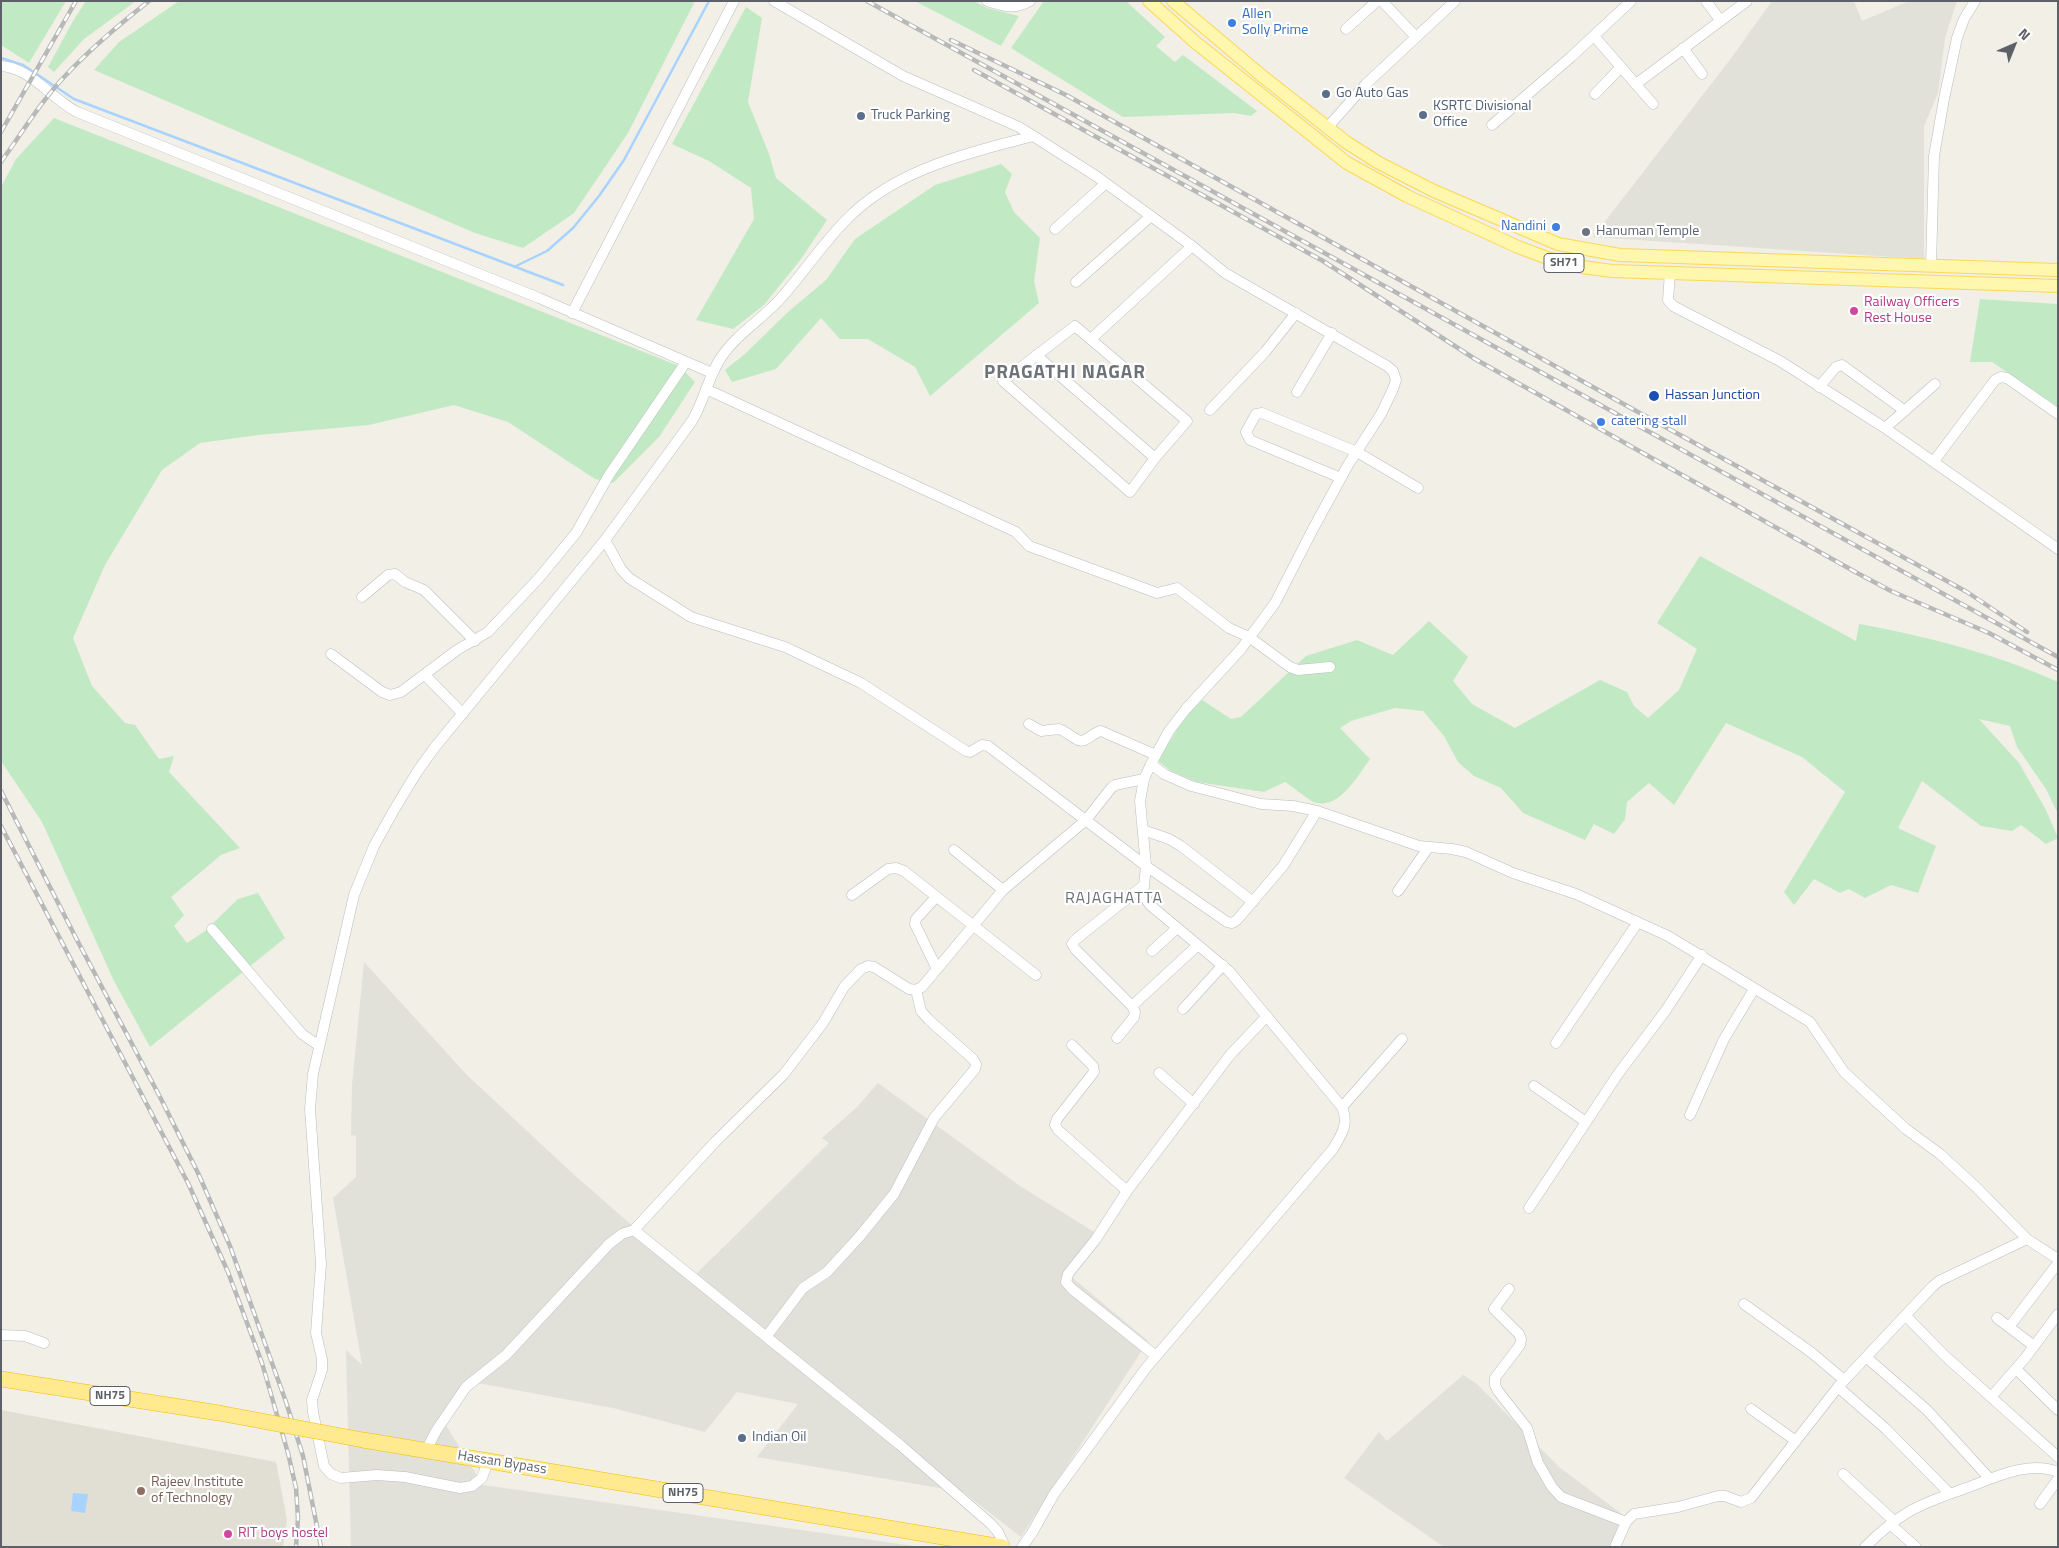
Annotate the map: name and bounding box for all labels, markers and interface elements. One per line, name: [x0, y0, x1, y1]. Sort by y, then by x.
place label: Allen Solly Prime: [1242, 7, 1308, 40]
marker: Allen Solly Prime: [1226, 17, 1238, 29]
north arrow: [1989, 20, 2039, 70]
text: N: [2014, 23, 2036, 45]
place label: Go Auto Gas: [1336, 86, 1408, 102]
marker: Go Auto Gas: [1320, 88, 1332, 100]
place label: KSRTC Divisional Office: [1433, 99, 1532, 132]
place label: Truck Parking: [871, 108, 950, 124]
marker: KSRTC Divisional Office: [1417, 109, 1429, 121]
marker: Truck Parking: [855, 110, 867, 122]
place label: Nandini: [1501, 219, 1546, 235]
marker: Nandini: [1550, 221, 1562, 233]
place label: Hanuman Temple: [1596, 224, 1699, 240]
marker: Hanuman Temple: [1580, 226, 1592, 238]
road number: SH71: [1544, 254, 1584, 272]
place label: Railway Officers Rest House: [1864, 295, 1959, 328]
marker: Railway Officers Rest House: [1848, 305, 1860, 317]
district label: PRAGATHI NAGAR: [982, 362, 1148, 384]
place label: Hassan Junction: [1665, 388, 1760, 404]
marker: Hassan Junction: [1647, 389, 1661, 403]
place label: catering stall: [1611, 414, 1687, 430]
marker: catering stall: [1595, 416, 1607, 428]
district label: RAJAGHATTA: [1064, 889, 1164, 909]
road number: NH75: [90, 1386, 130, 1405]
place label: Indian Oil: [752, 1430, 807, 1446]
marker: Indian Oil: [736, 1432, 748, 1444]
street label: Hassan Bypass: [456, 1448, 548, 1478]
place label: Rajeev Institute of Technology: [151, 1475, 243, 1508]
road number: NH75: [663, 1484, 703, 1502]
marker: Rajeev Institute of Technology: [135, 1485, 147, 1497]
place label: RIT boys hostel: [238, 1526, 328, 1542]
marker: RIT boys hostel: [222, 1528, 234, 1540]

